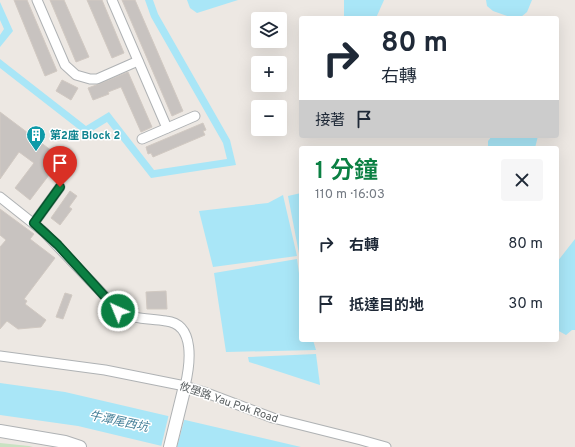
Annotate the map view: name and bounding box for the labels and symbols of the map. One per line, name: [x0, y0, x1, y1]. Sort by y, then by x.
building icon: 第2座 Block 2: [25, 124, 47, 152]
place label: 第2座 Block 2: [50, 129, 120, 143]
pin: [43, 146, 77, 187]
position arrow: [97, 290, 139, 332]
street label: 攸壆路 Yau Pok Road: [177, 379, 280, 426]
water label: 牛潭尾西坑: [88, 408, 152, 436]

